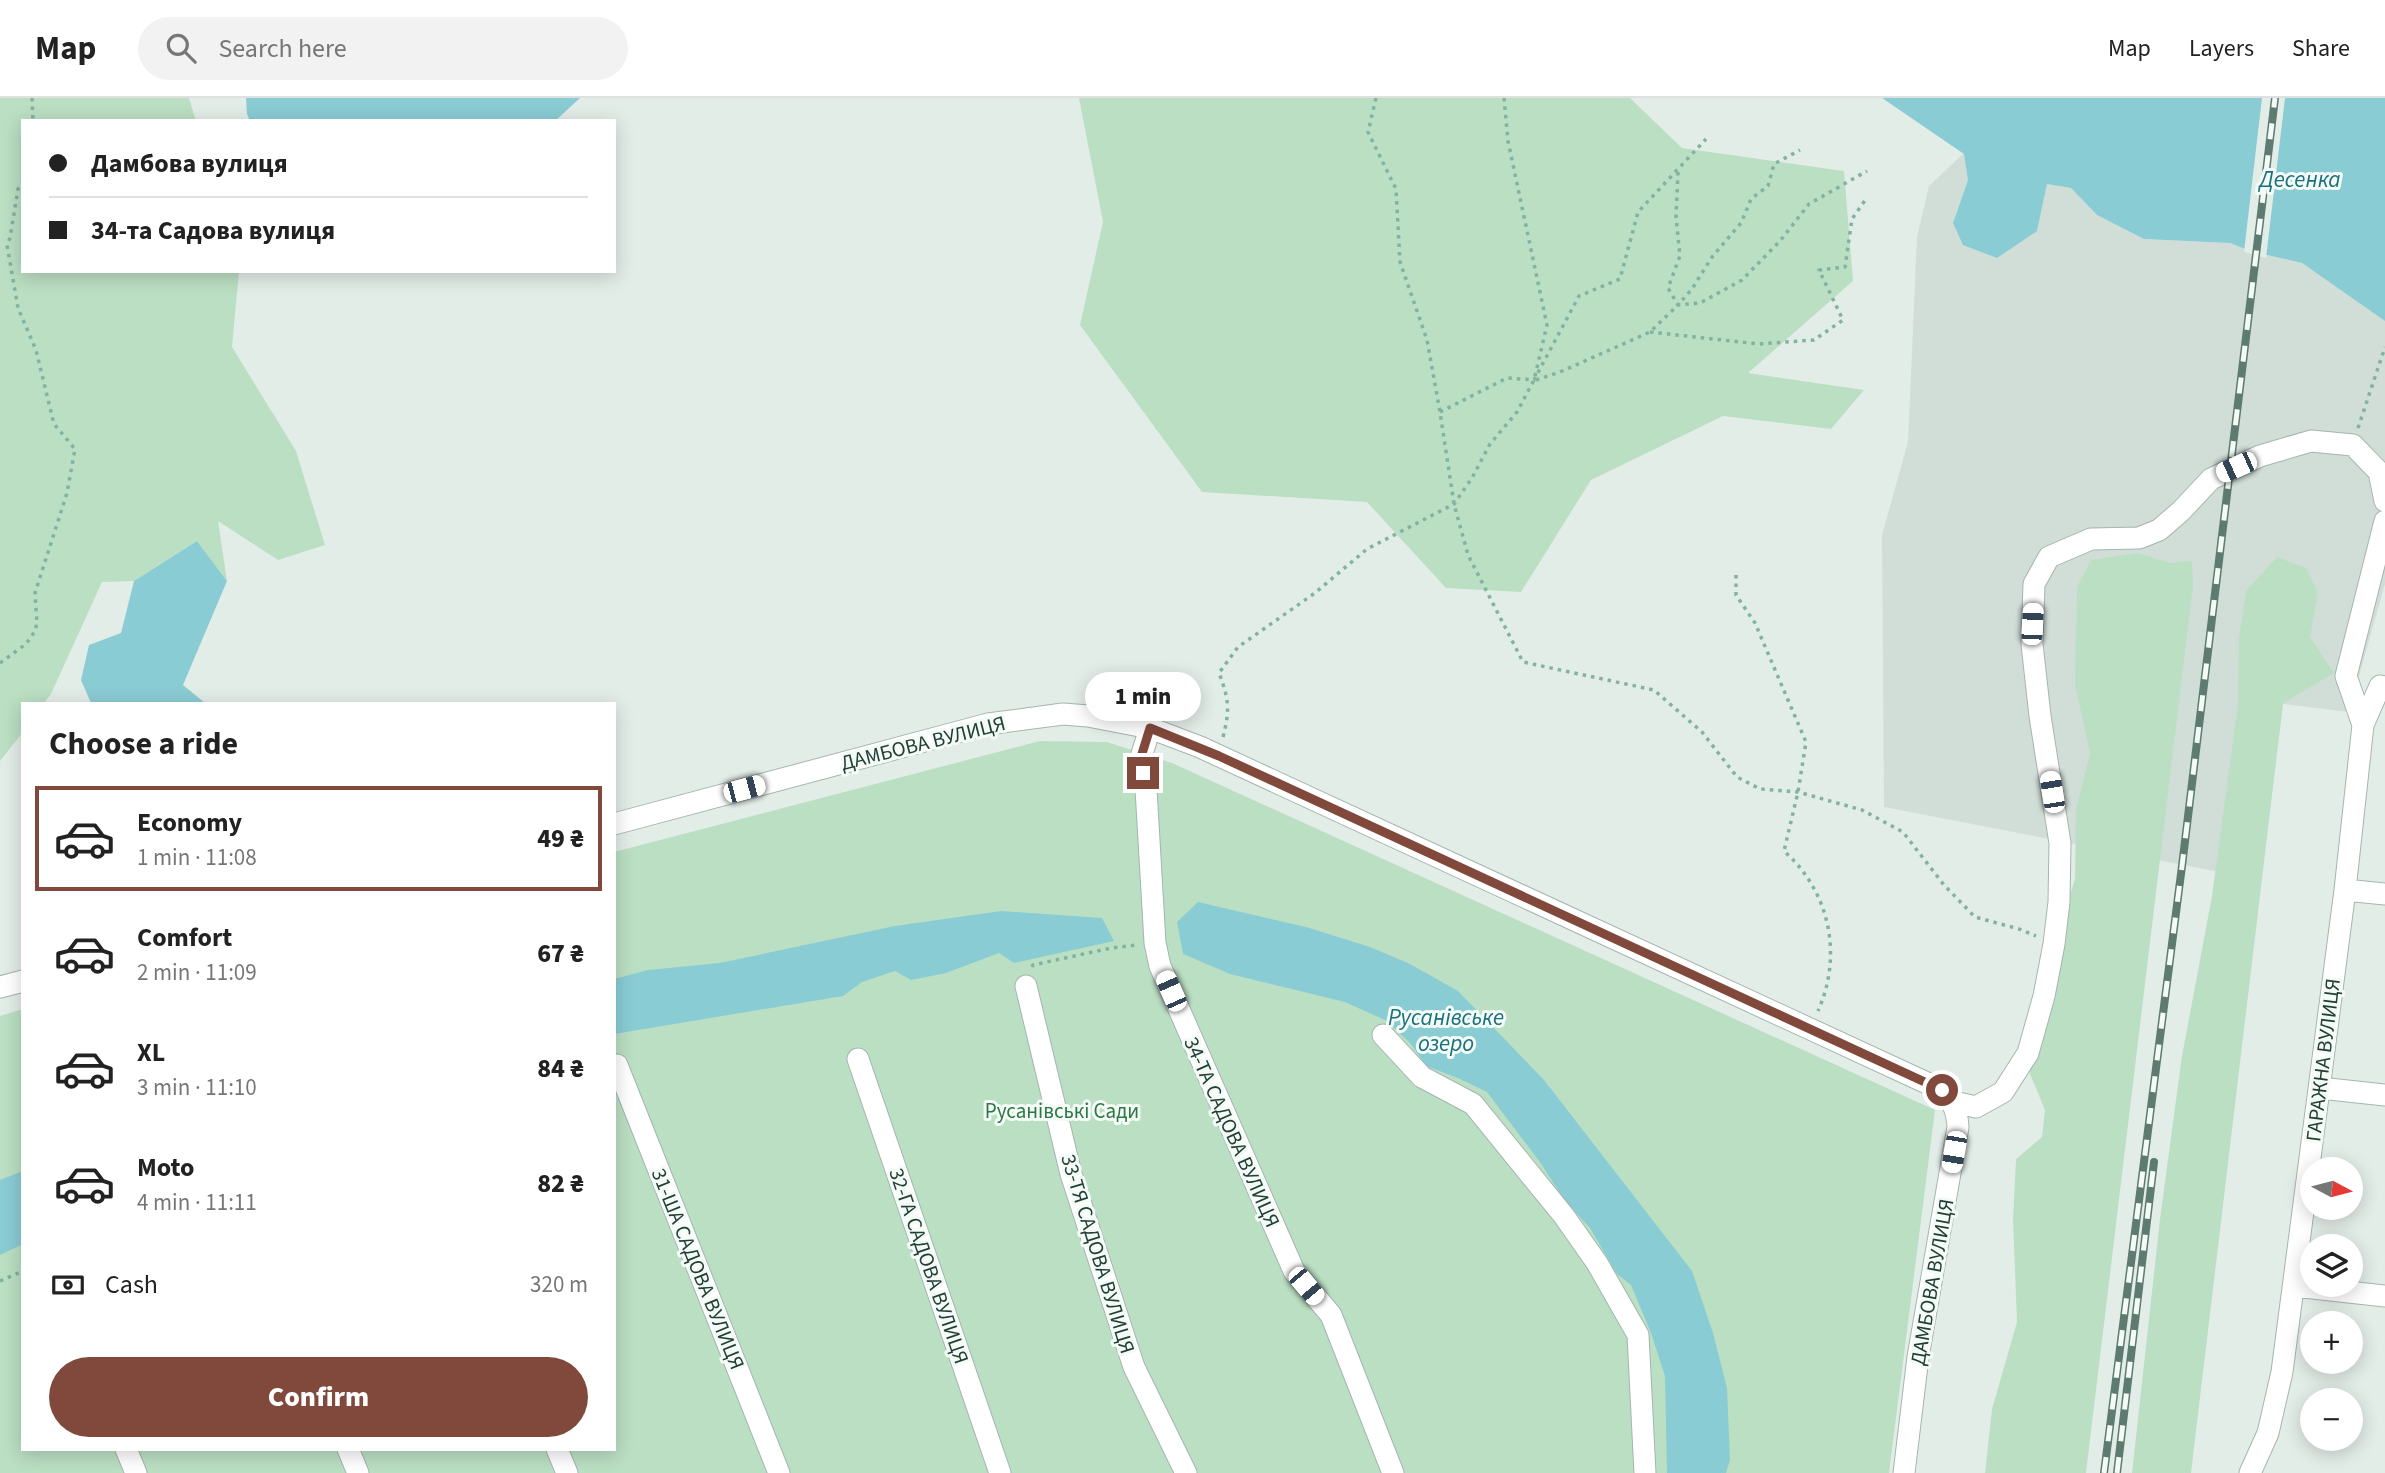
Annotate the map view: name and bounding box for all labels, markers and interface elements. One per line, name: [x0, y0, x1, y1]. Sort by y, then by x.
search box: [138, 17, 628, 80]
text: Map: [35, 25, 96, 72]
icon: search: [162, 29, 200, 67]
text: Search here: [218, 30, 347, 67]
text: Map: [2108, 31, 2151, 66]
text: Layers: [2189, 31, 2254, 66]
text: Share: [2292, 31, 2350, 66]
text: Дамбова вулиця: [91, 145, 288, 182]
water label: Десенка: [2257, 163, 2341, 196]
text: 34-та Садова вулиця: [91, 212, 335, 249]
car: [2213, 449, 2260, 485]
car: [2021, 602, 2044, 646]
callout: 1 min: [1085, 672, 1201, 720]
text: 1 min: [1115, 680, 1171, 713]
street label: ДАМБОВА ВУЛИЦЯ: [838, 708, 1008, 778]
text: Choose a ride: [49, 721, 238, 767]
route end: [1127, 757, 1159, 789]
car: [2039, 770, 2066, 814]
car: [721, 773, 768, 805]
text: Economy: [137, 804, 242, 841]
icon: car: [53, 807, 116, 870]
text: 49 ₴: [537, 820, 584, 857]
text: 1 min · 11:08: [137, 841, 257, 874]
text: Comfort: [137, 919, 232, 956]
icon: car: [53, 922, 116, 985]
text: 67 ₴: [537, 935, 584, 972]
text: 2 min · 11:09: [137, 956, 257, 989]
car: [1153, 968, 1190, 1014]
street label: ГАРАЖНА ВУЛИЦЯ: [2298, 977, 2348, 1143]
water label: Русанівське озеро: [1388, 1001, 1504, 1060]
street label: 34-ТА САДОВА ВУЛИЦЯ: [1176, 1032, 1288, 1232]
text: XL: [137, 1034, 165, 1071]
icon: car: [53, 1037, 116, 1100]
text: 84 ₴: [537, 1050, 584, 1087]
text: 3 min · 11:10: [137, 1071, 257, 1104]
route start: [1926, 1074, 1958, 1106]
park label: Русанівські Сади: [985, 1096, 1139, 1126]
car: [1941, 1129, 1968, 1175]
text: Moto: [137, 1149, 194, 1186]
street label: 33-ТЯ САДОВА ВУЛИЦЯ: [1053, 1151, 1143, 1357]
icon: car: [53, 1152, 116, 1215]
north arrow: [2300, 1157, 2362, 1220]
map controls: [2300, 1157, 2363, 1451]
street label: 31-ША САДОВА ВУЛИЦЯ: [644, 1164, 752, 1374]
street label: 32-ГА САДОВА ВУЛИЦЯ: [881, 1164, 977, 1368]
text: 82 ₴: [537, 1165, 584, 1202]
text: 4 min · 11:11: [137, 1186, 257, 1219]
street label: ДАМБОВА ВУЛИЦЯ: [1903, 1196, 1961, 1368]
button: layers: [2300, 1234, 2363, 1297]
car: [1285, 1263, 1328, 1309]
icon: cash: [49, 1266, 87, 1304]
text: Cash: [105, 1266, 158, 1303]
text: 320 m: [530, 1268, 588, 1301]
button: +: [2300, 1311, 2363, 1374]
button: Confirm: [49, 1357, 588, 1437]
button: −: [2300, 1388, 2363, 1451]

